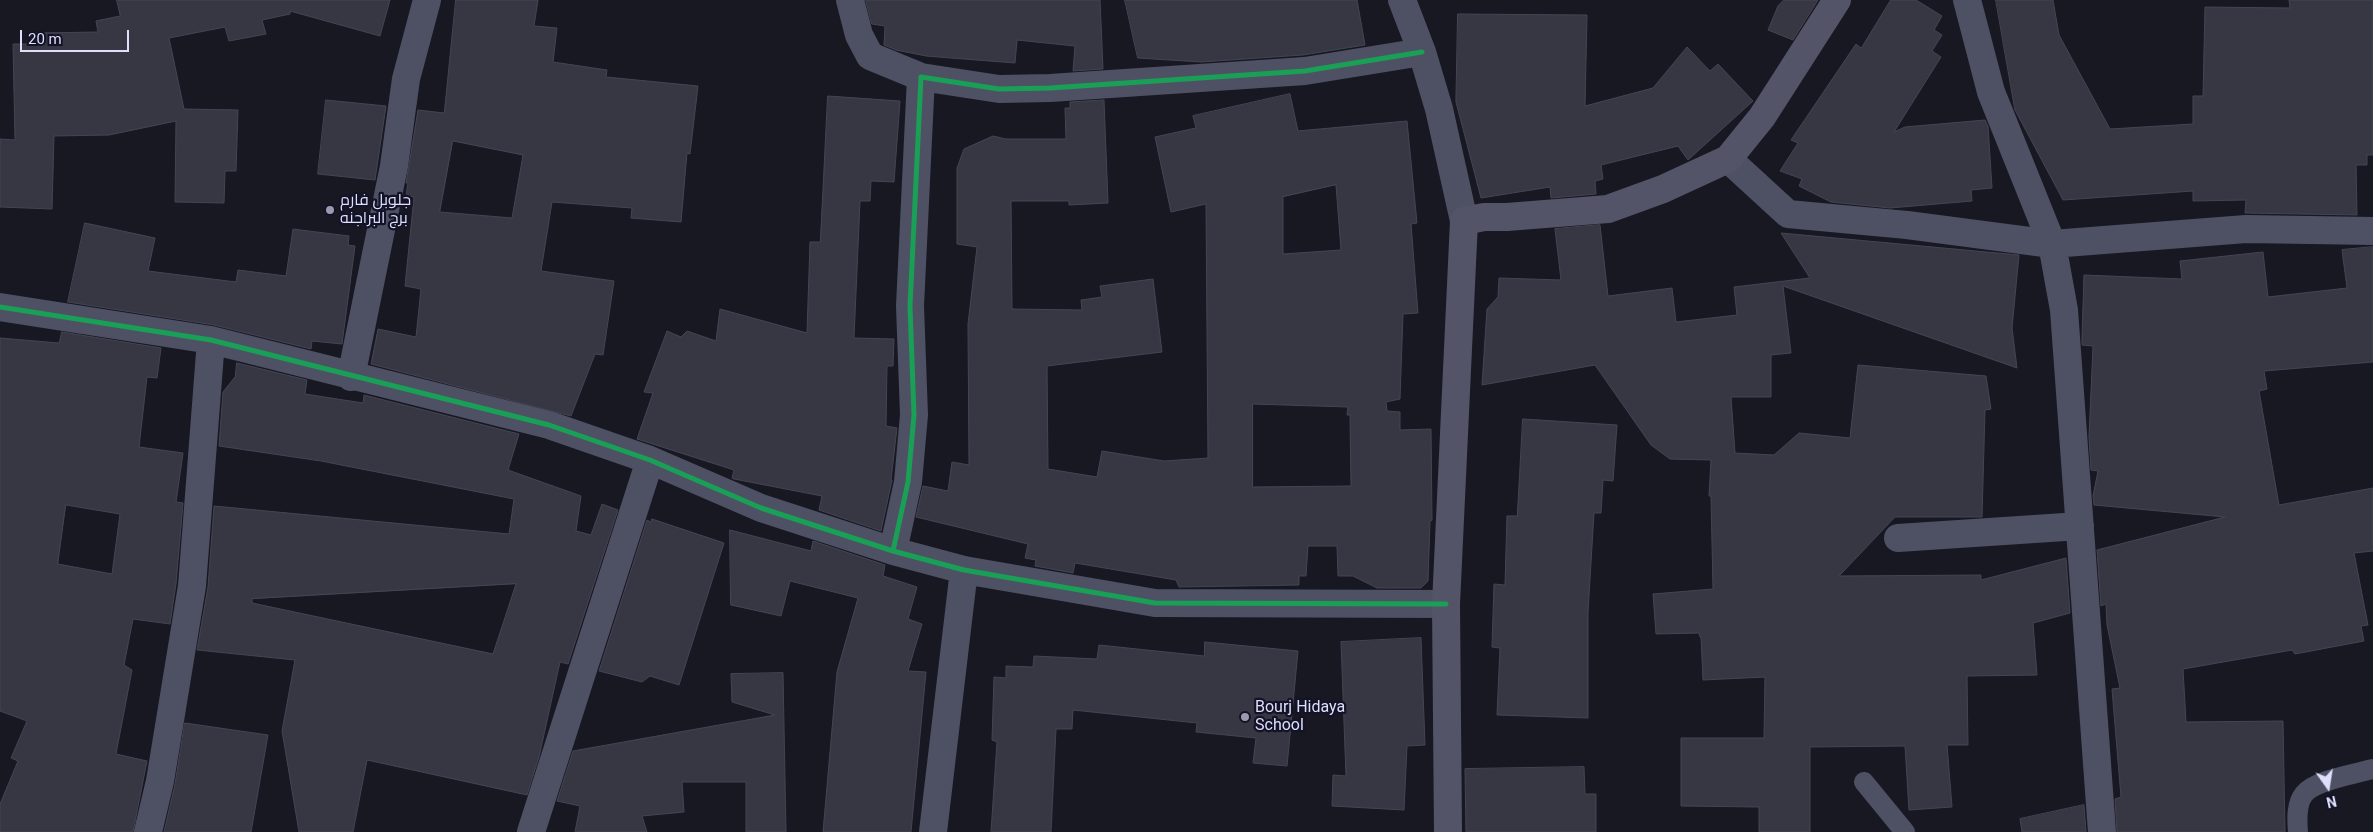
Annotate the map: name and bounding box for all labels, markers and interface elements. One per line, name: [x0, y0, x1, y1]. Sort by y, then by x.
scale bar: [22, 20, 131, 52]
text: 20 m: [28, 30, 62, 48]
place label: جلوبل فارم برج البراجنه: [340, 191, 411, 229]
marker: جلوبل فارم برج البراجنه: [324, 204, 336, 216]
place label: Bourj Hidaya School: [1255, 698, 1345, 736]
marker: Bourj Hidaya School: [1239, 711, 1251, 723]
north arrow: [2303, 762, 2353, 812]
text: N: [2325, 793, 2338, 811]

